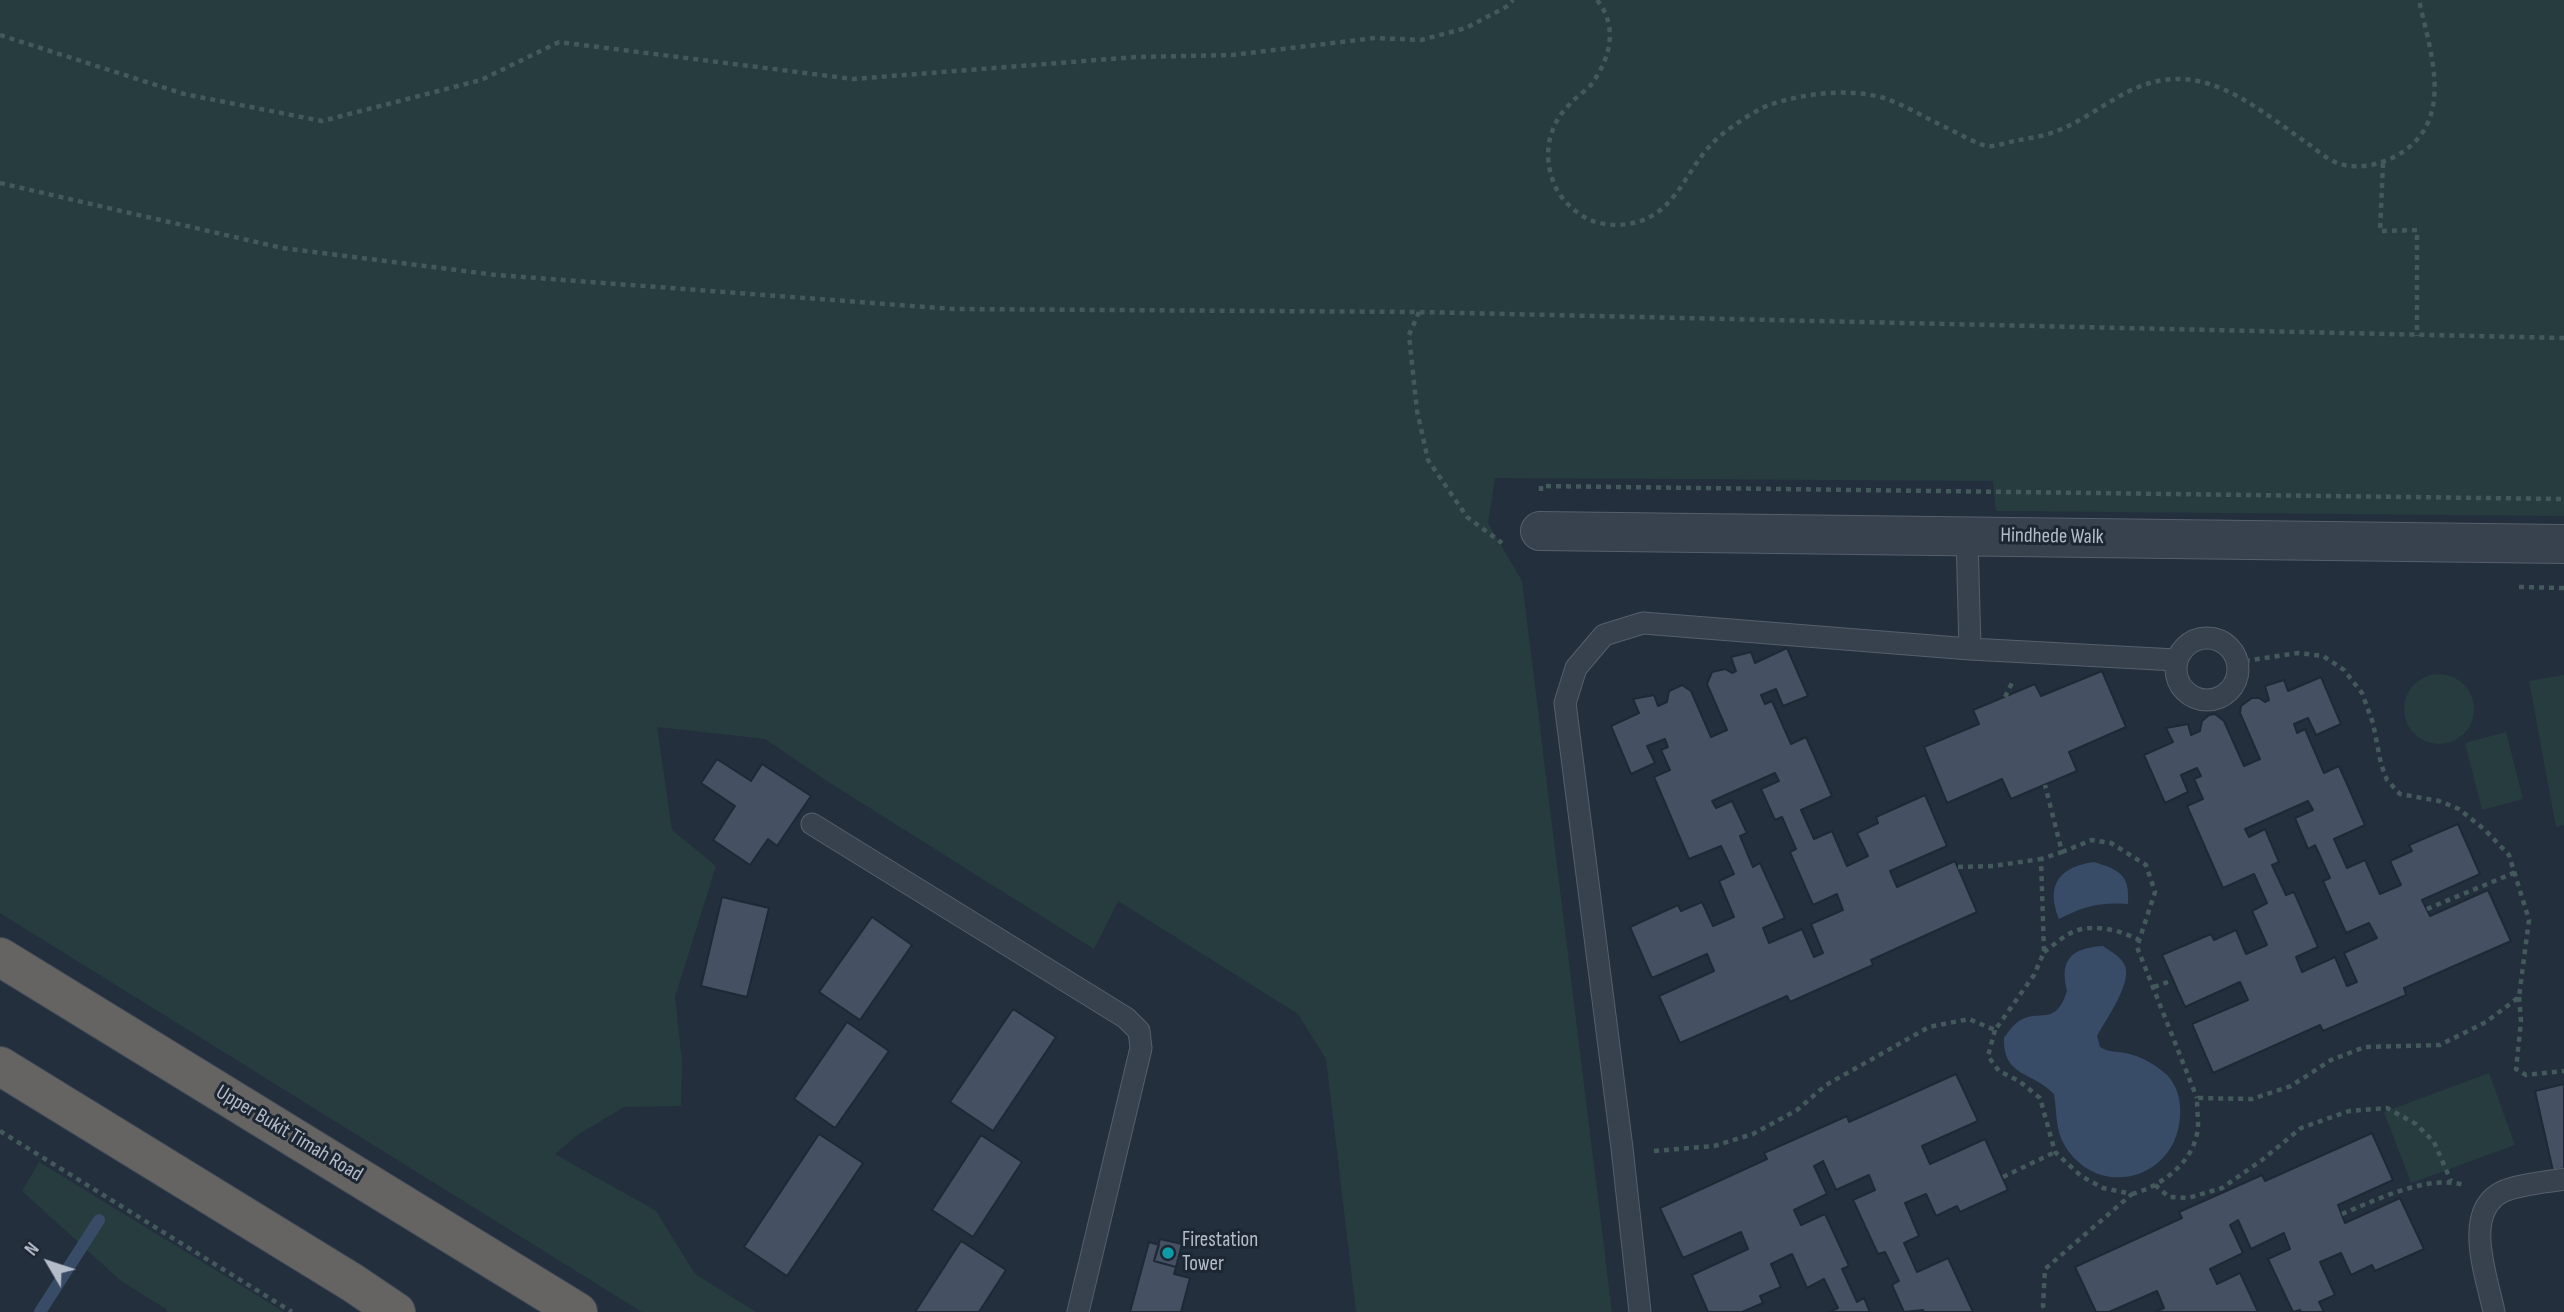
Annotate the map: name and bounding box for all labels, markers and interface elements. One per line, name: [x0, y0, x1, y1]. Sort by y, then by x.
street label: Hindhede Walk: [2000, 523, 2104, 551]
street label: Upper Bukit Timah Road: [211, 1080, 367, 1188]
north arrow: [14, 1228, 84, 1298]
place label: Firestation Tower: [1182, 1228, 1258, 1278]
text: N: [20, 1238, 44, 1261]
marker: Firestation Tower: [1160, 1245, 1176, 1261]

